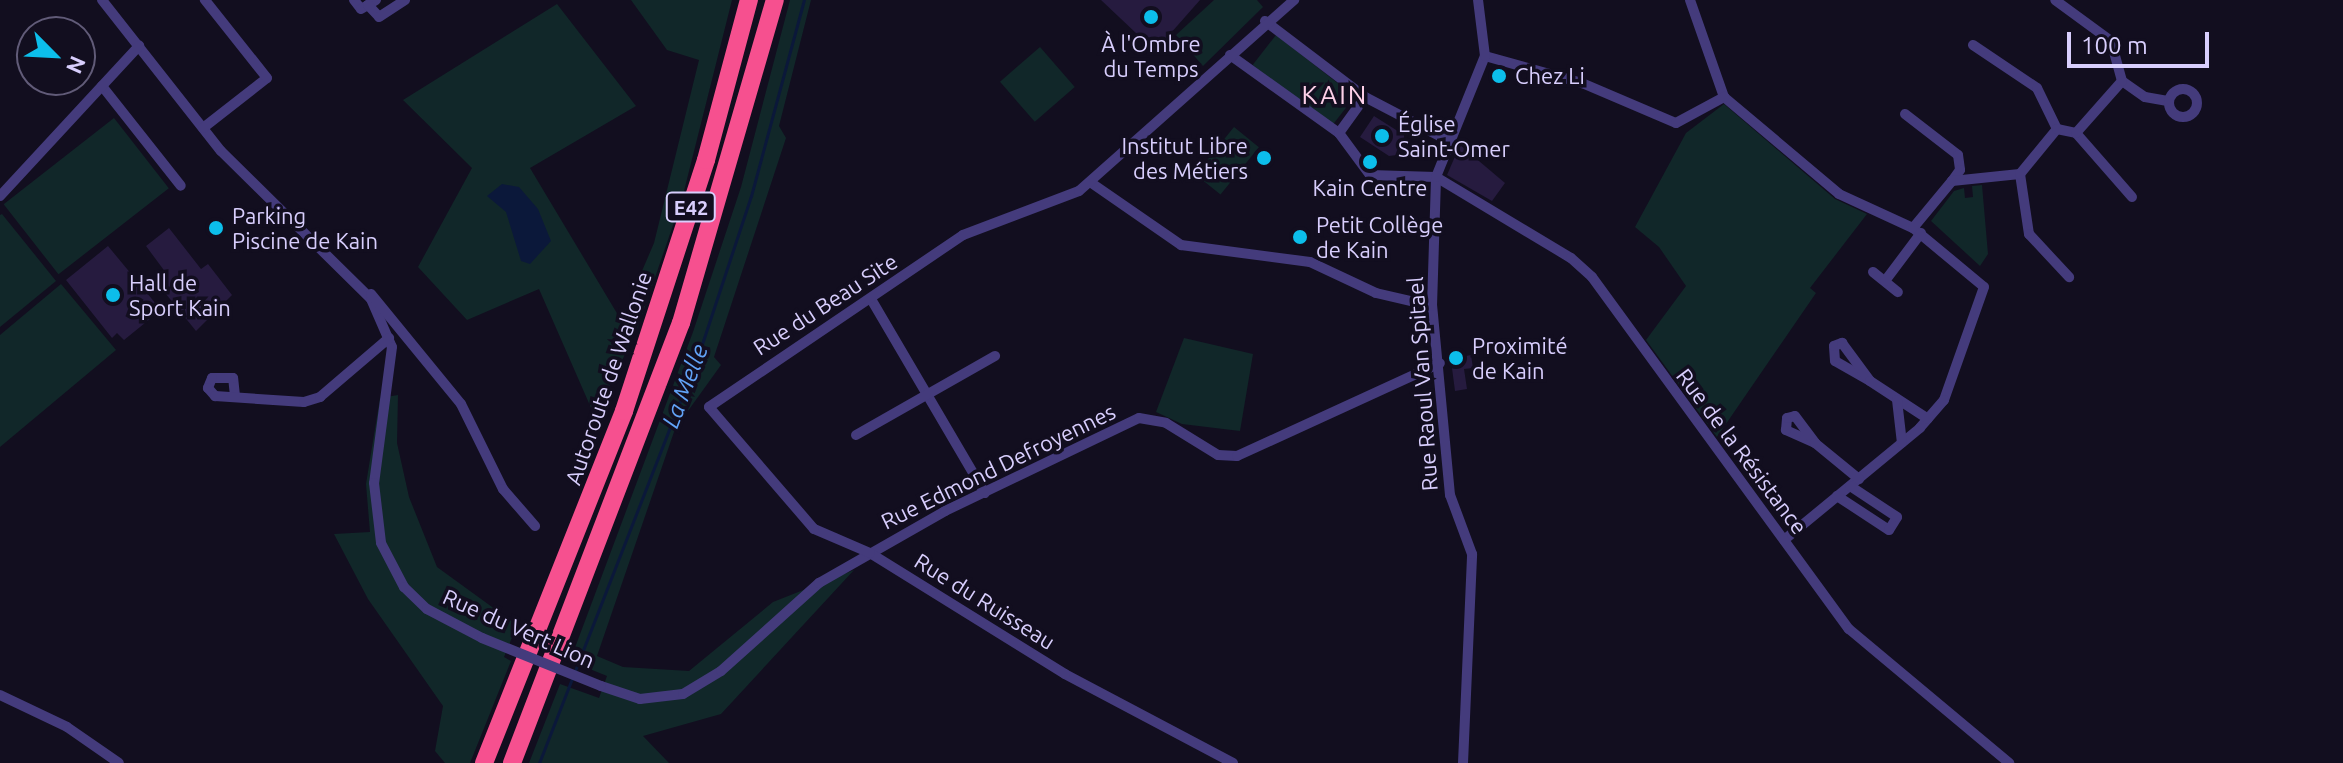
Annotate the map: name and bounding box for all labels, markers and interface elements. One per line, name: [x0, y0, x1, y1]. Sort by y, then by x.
marker: À l'Ombre du Temps: [1142, 8, 1160, 26]
north arrow: [16, 16, 96, 96]
scale bar: [2071, 16, 2213, 66]
place label: À l'Ombre du Temps: [1101, 30, 1201, 82]
text: 100 m: [2081, 32, 2148, 59]
text: N: [62, 53, 91, 78]
place label: Chez Li: [1515, 63, 1585, 89]
marker: Chez Li: [1490, 67, 1508, 85]
district label: KAIN: [1302, 79, 1368, 111]
place label: Église Saint-Omer: [1398, 110, 1510, 162]
marker: Église Saint-Omer: [1373, 127, 1391, 145]
place label: Institut Libre des Métiers: [1122, 132, 1248, 184]
marker: Institut Libre des Métiers: [1255, 149, 1273, 167]
marker: Kain Centre: [1361, 153, 1379, 171]
place label: Kain Centre: [1313, 175, 1427, 201]
road number: E42: [665, 191, 717, 223]
place label: Parking Piscine de Kain: [232, 202, 378, 254]
place label: Petit Collège de Kain: [1316, 211, 1443, 262]
marker: Parking Piscine de Kain: [207, 219, 225, 237]
marker: Petit Collège de Kain: [1291, 228, 1309, 246]
street label: Rue du Beau Site: [748, 248, 902, 360]
street label: Autoroute de Wallonie: [559, 268, 657, 488]
place label: Hall de Sport Kain: [129, 269, 231, 320]
street label: Rue Raoul Van Spitael: [1401, 276, 1443, 492]
marker: Hall de Sport Kain: [104, 286, 122, 304]
place label: Proximité de Kain: [1472, 332, 1568, 384]
water label: La Melle: [656, 340, 714, 432]
marker: Proximité de Kain: [1447, 349, 1465, 367]
street label: Rue de la Résistance: [1671, 363, 1813, 539]
street label: Rue Edmond Defroyennes: [876, 398, 1120, 534]
street label: Rue du Ruisseau: [910, 547, 1060, 655]
street label: Rue du Vert Lion: [439, 583, 599, 673]

